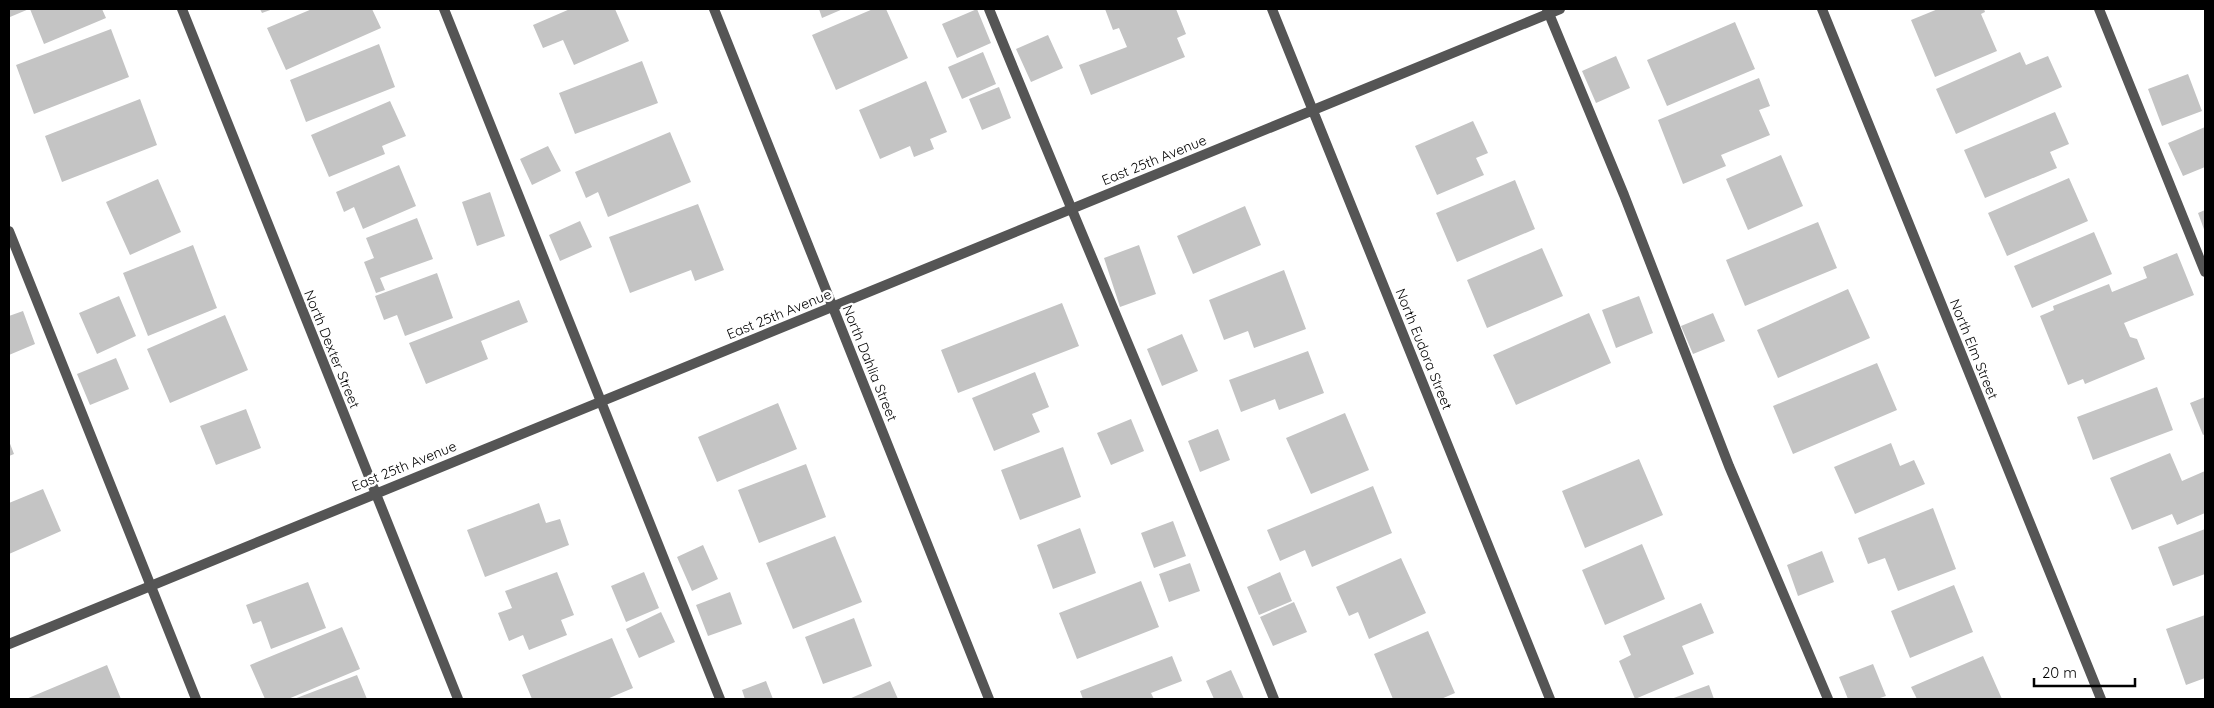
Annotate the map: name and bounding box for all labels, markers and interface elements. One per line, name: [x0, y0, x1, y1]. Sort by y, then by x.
street label: East 25th Avenue: [1099, 131, 1209, 189]
street label: East 25th Avenue: [724, 285, 834, 343]
street label: North Eudora Street: [1391, 286, 1457, 412]
street label: North Dexter Street: [300, 287, 364, 411]
street label: North Elm Street: [1946, 296, 2002, 402]
street label: North Dahlia Street: [838, 302, 902, 424]
street label: East 25th Avenue: [349, 437, 459, 495]
scale bar: [2034, 656, 2135, 688]
text: 20 m: [2042, 663, 2077, 682]

